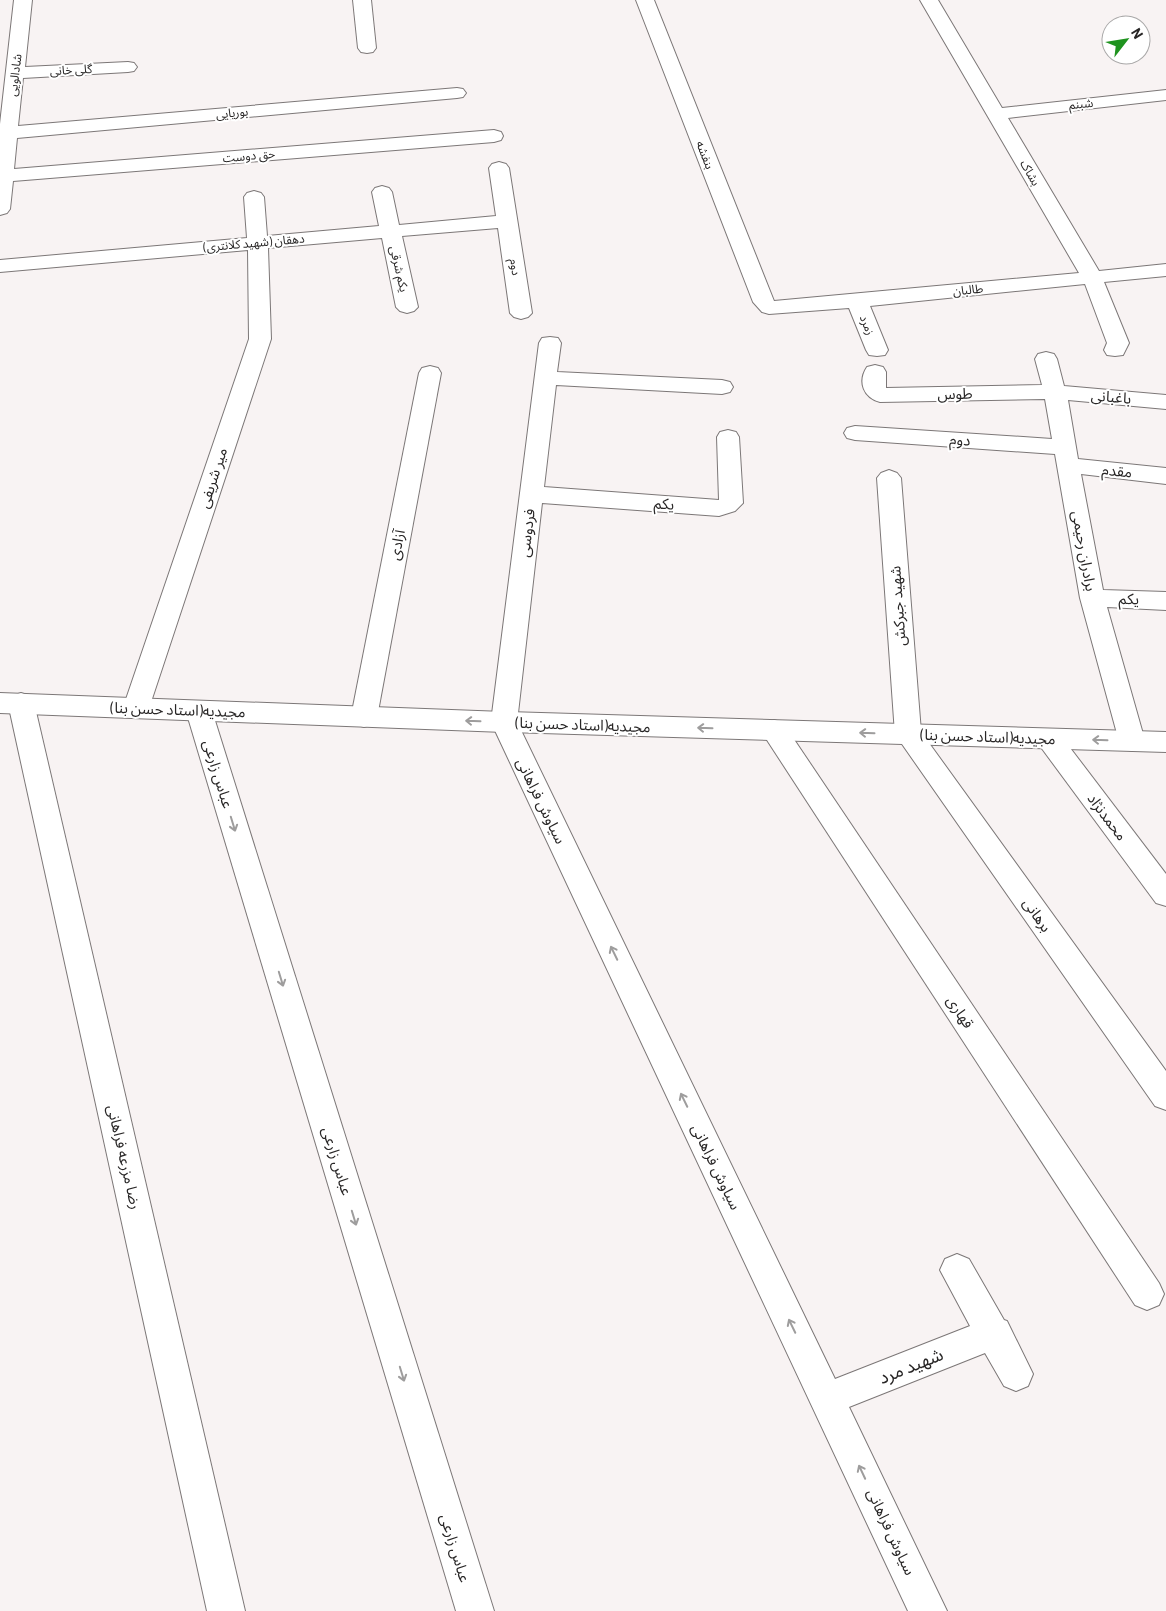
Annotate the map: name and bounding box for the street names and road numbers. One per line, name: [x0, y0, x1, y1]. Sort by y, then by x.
street label: شادالویی: [4, 53, 25, 97]
street label: گلی خانی: [49, 61, 94, 78]
street label: شبنم: [1068, 95, 1094, 114]
street label: بوریایی: [215, 104, 249, 121]
street label: بنفشه: [693, 138, 718, 171]
street label: حق دوست: [222, 146, 276, 166]
street label: بشاک: [1017, 157, 1044, 188]
street label: دهقان (شهید کلانتری): [202, 231, 305, 255]
street label: یکم شرقی: [385, 244, 412, 294]
street label: دوم: [505, 258, 524, 277]
street label: طالبان: [952, 280, 984, 299]
street label: زمرد: [857, 313, 878, 337]
street label: طوس: [937, 384, 973, 403]
street label: باغبانی: [1090, 385, 1132, 408]
street label: دوم: [949, 429, 971, 452]
street label: میر شریفی: [194, 445, 231, 511]
street label: مقدم: [1101, 459, 1133, 484]
street label: یکم: [653, 493, 675, 516]
street label: فردوسی: [514, 507, 539, 558]
street label: برادران رحیمی: [1068, 509, 1101, 593]
street label: آزادی: [384, 527, 409, 562]
street label: شهید جبرکش: [885, 565, 910, 647]
street label: یکم: [1118, 589, 1140, 610]
street label: مجیدیه(استاد حسن بنا): [109, 698, 246, 721]
street label: مجیدیه(استاد حسن بنا): [514, 713, 651, 736]
street label: مجیدیه(استاد حسن بنا): [919, 725, 1056, 748]
street label: عباس زارعی: [199, 737, 238, 811]
street label: سیاوش فراهانی: [512, 755, 571, 847]
street label: محمدنژاد: [1083, 789, 1131, 844]
street label: برهانی: [1019, 894, 1056, 935]
street label: قهاری: [943, 992, 978, 1032]
street label: رضا مزرعه فراهانی: [103, 1103, 146, 1211]
street label: سیاوش فراهانی: [687, 1121, 746, 1213]
street label: عباس زارعی: [318, 1124, 357, 1198]
street label: شهید مرد: [875, 1342, 947, 1389]
street label: سیاوش فراهانی: [863, 1485, 920, 1578]
street label: عباس زارعی: [436, 1511, 475, 1585]

